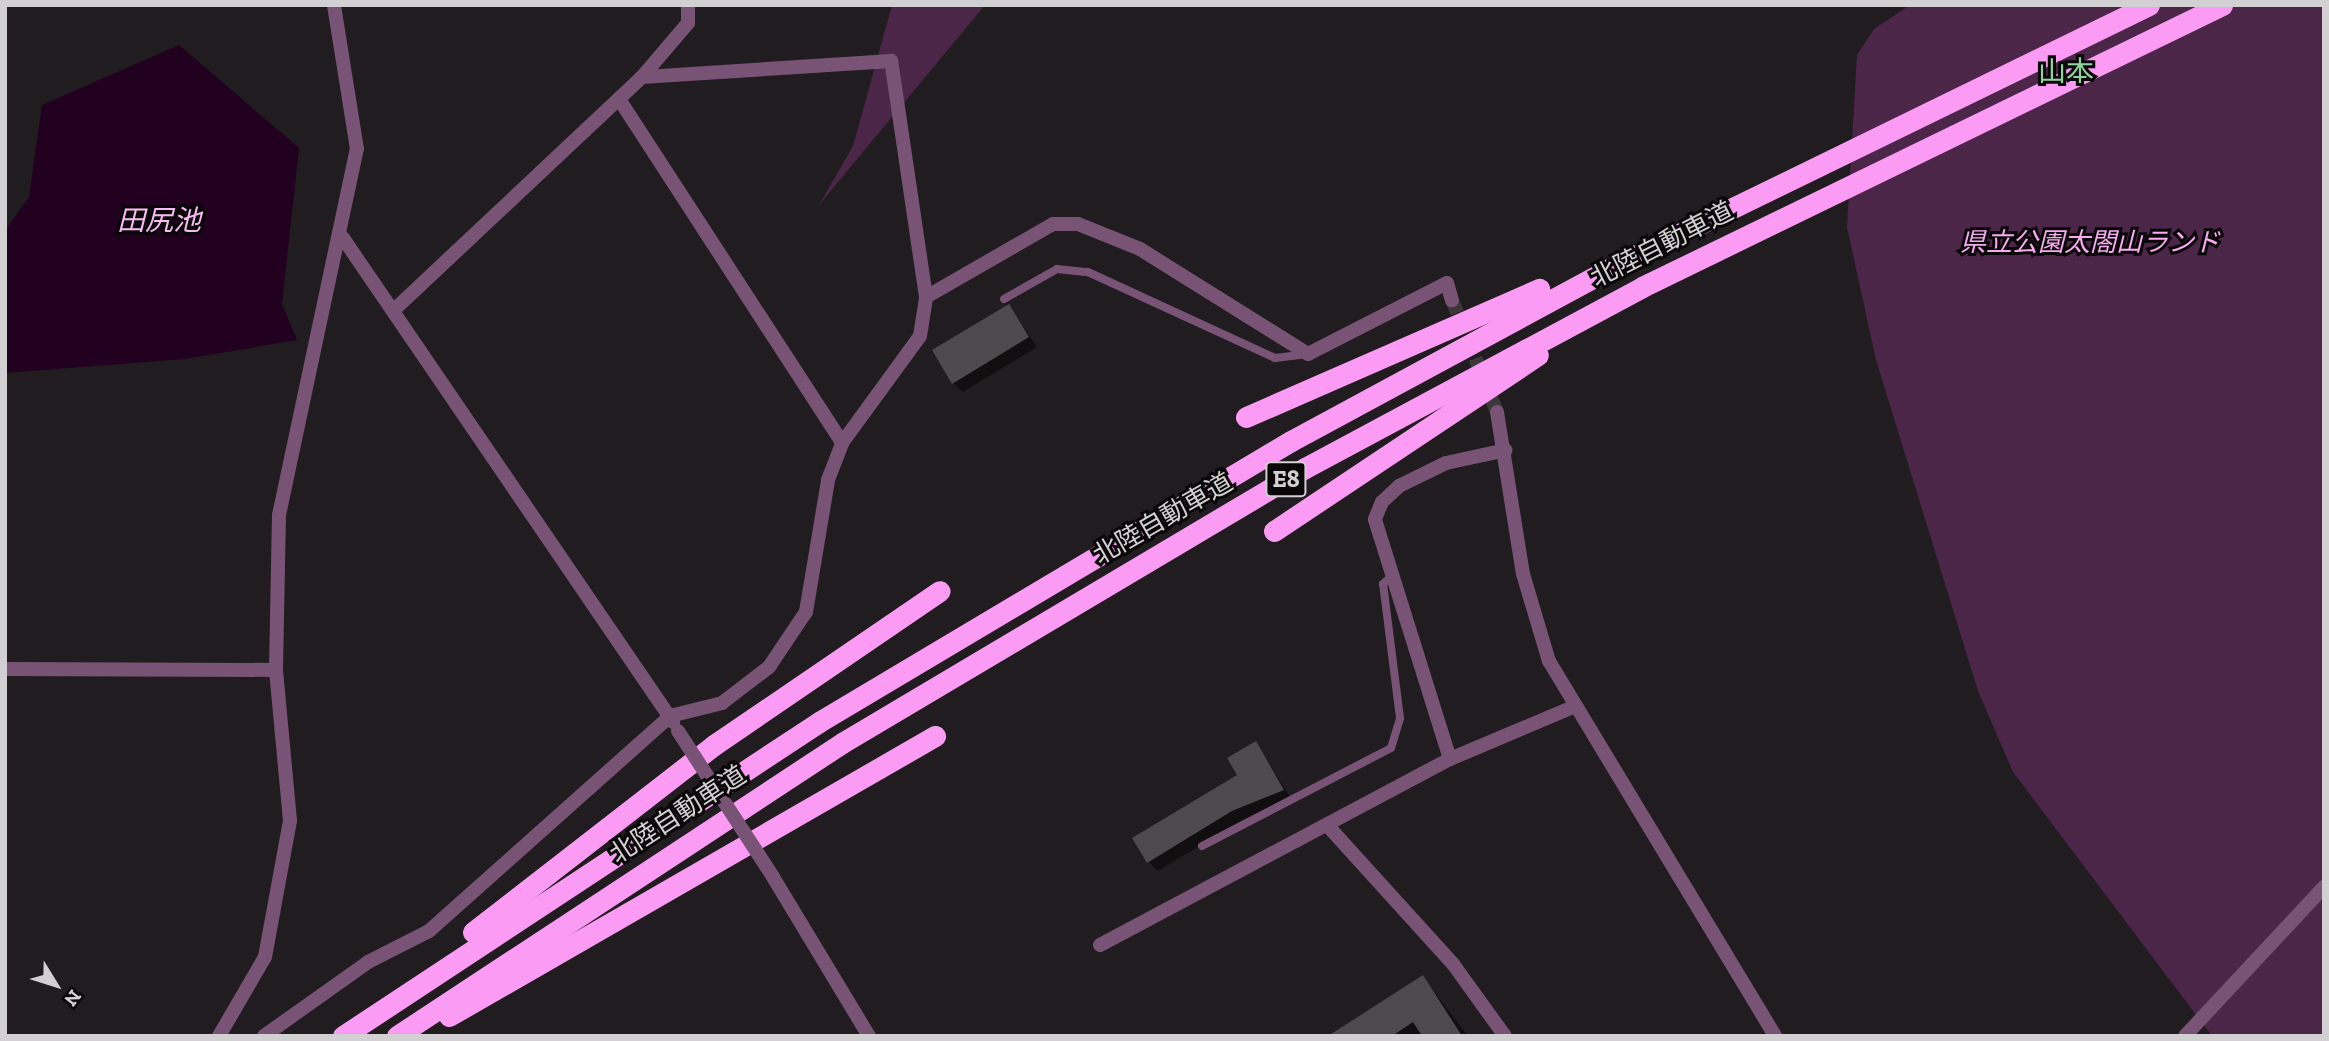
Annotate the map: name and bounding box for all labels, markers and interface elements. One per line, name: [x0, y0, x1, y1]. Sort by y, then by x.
district label: 山本: [2038, 55, 2094, 89]
street label: 北陸自動車道: [1585, 196, 1739, 294]
water label: 田尻池: [117, 204, 201, 238]
park label: 県立公園太閤山ランド: [1960, 227, 2220, 259]
road number: E8: [1265, 458, 1307, 500]
street label: 北陸自動車道: [1088, 466, 1238, 572]
street label: 北陸自動車道: [604, 759, 752, 871]
north arrow: [21, 950, 91, 1020]
text: N: [59, 985, 86, 1011]

